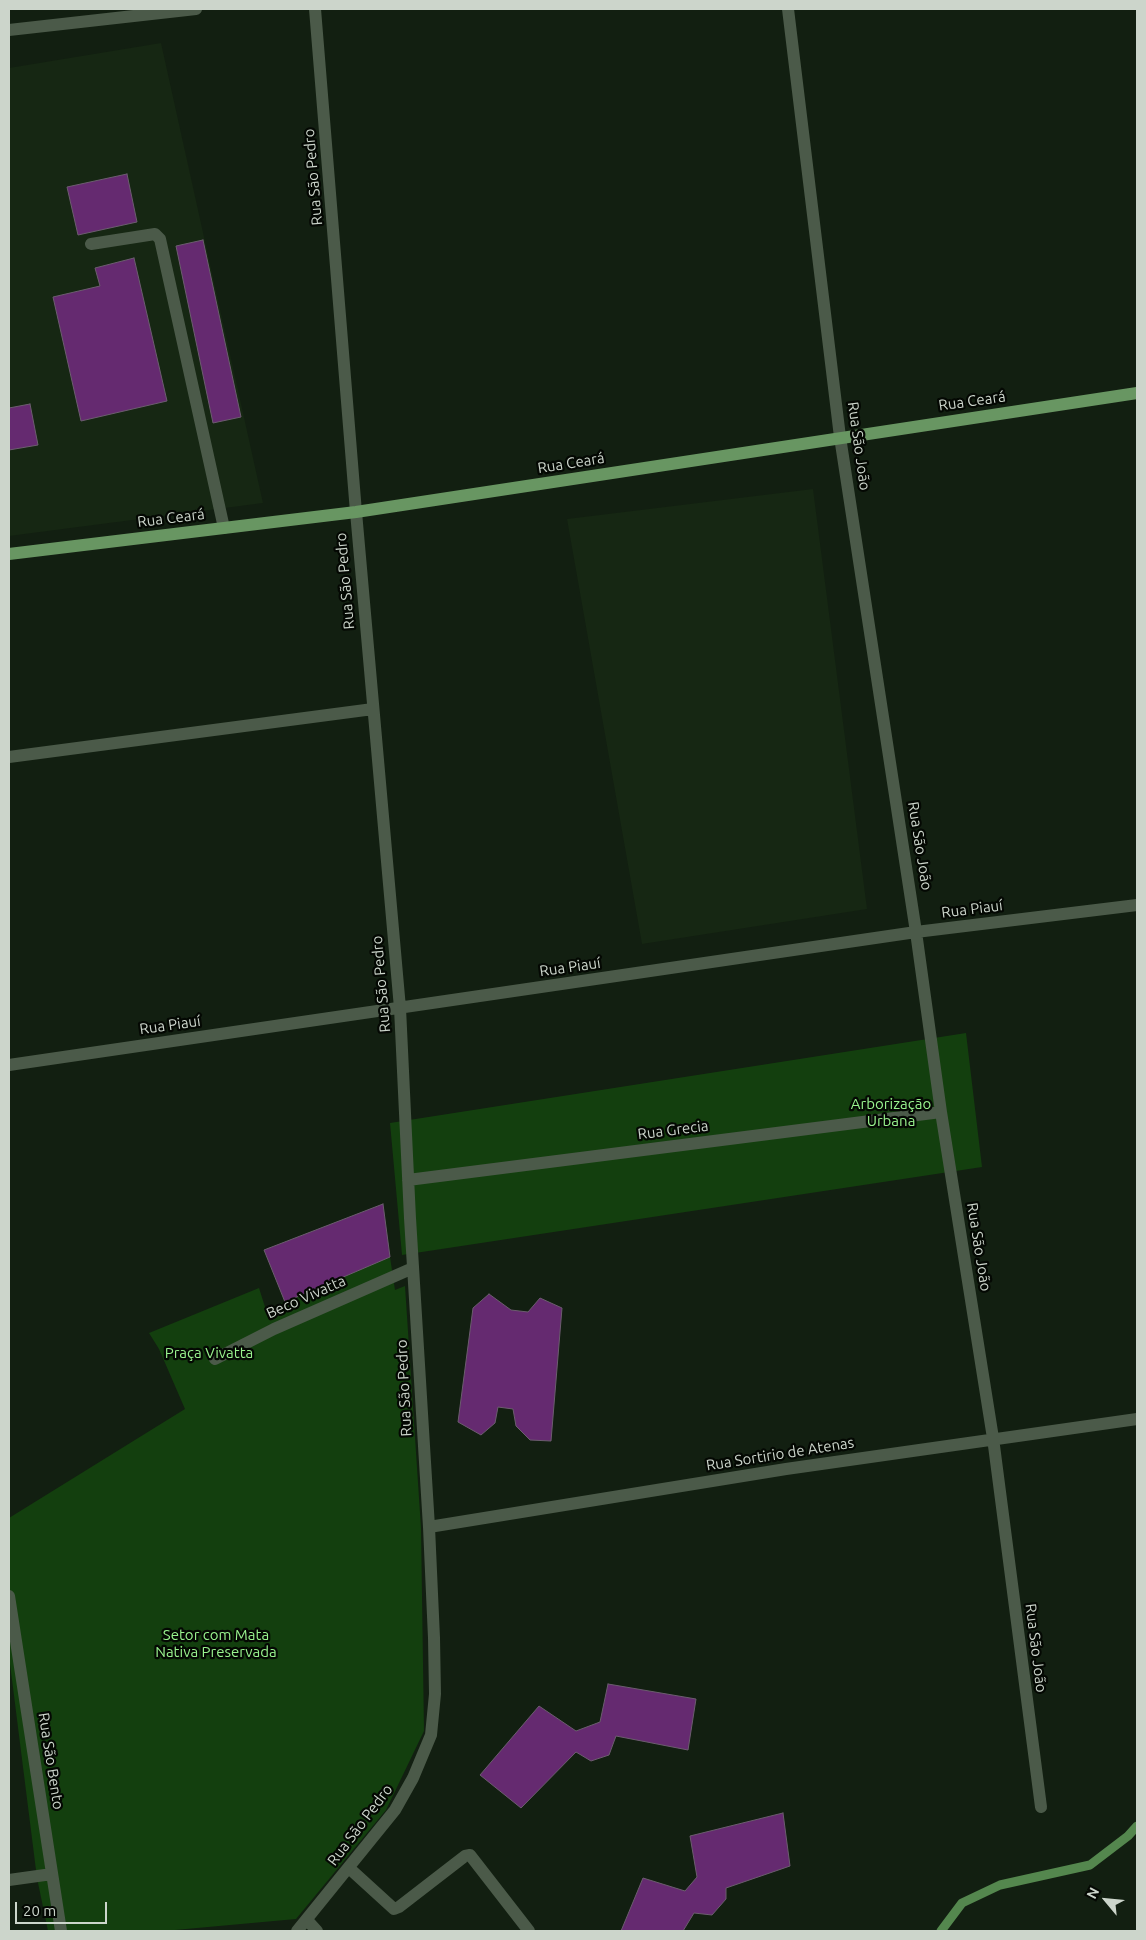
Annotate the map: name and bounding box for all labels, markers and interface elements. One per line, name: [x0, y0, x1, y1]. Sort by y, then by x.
street label: Rua São Pedro: [300, 128, 326, 226]
street label: Rua Ceará: [937, 387, 1007, 415]
street label: Rua São João: [844, 400, 874, 492]
street label: Rua Ceará: [536, 449, 606, 477]
street label: Rua Ceará: [136, 505, 206, 531]
street label: Rua São Pedro: [332, 532, 358, 630]
street label: Rua São João: [904, 800, 936, 892]
street label: Rua Piauí: [940, 896, 1004, 922]
street label: Rua São Pedro: [368, 935, 394, 1033]
street label: Rua Piauí: [538, 954, 602, 980]
street label: Rua Piauí: [138, 1012, 202, 1038]
park label: Arborização Urbana: [851, 1095, 931, 1130]
street label: Rua Grecia: [637, 1117, 709, 1143]
street label: Rua São João: [963, 1201, 995, 1293]
street label: Beco Vivatta: [263, 1271, 349, 1323]
street label: Rua São Pedro: [392, 1339, 416, 1437]
park label: Praça Vivatta: [165, 1344, 253, 1362]
street label: Rua Sortirio de Atenas: [705, 1433, 855, 1475]
street label: Rua São João: [1022, 1602, 1050, 1694]
park label: Setor com Mata Nativa Preservada: [155, 1626, 277, 1661]
street label: Rua São Bento: [34, 1711, 68, 1811]
street label: Rua São Pedro: [324, 1781, 396, 1869]
north arrow: [1081, 1875, 1131, 1925]
text: N: [1083, 1885, 1102, 1901]
scale bar: [18, 1892, 110, 1924]
text: 20 m: [23, 1902, 56, 1919]

